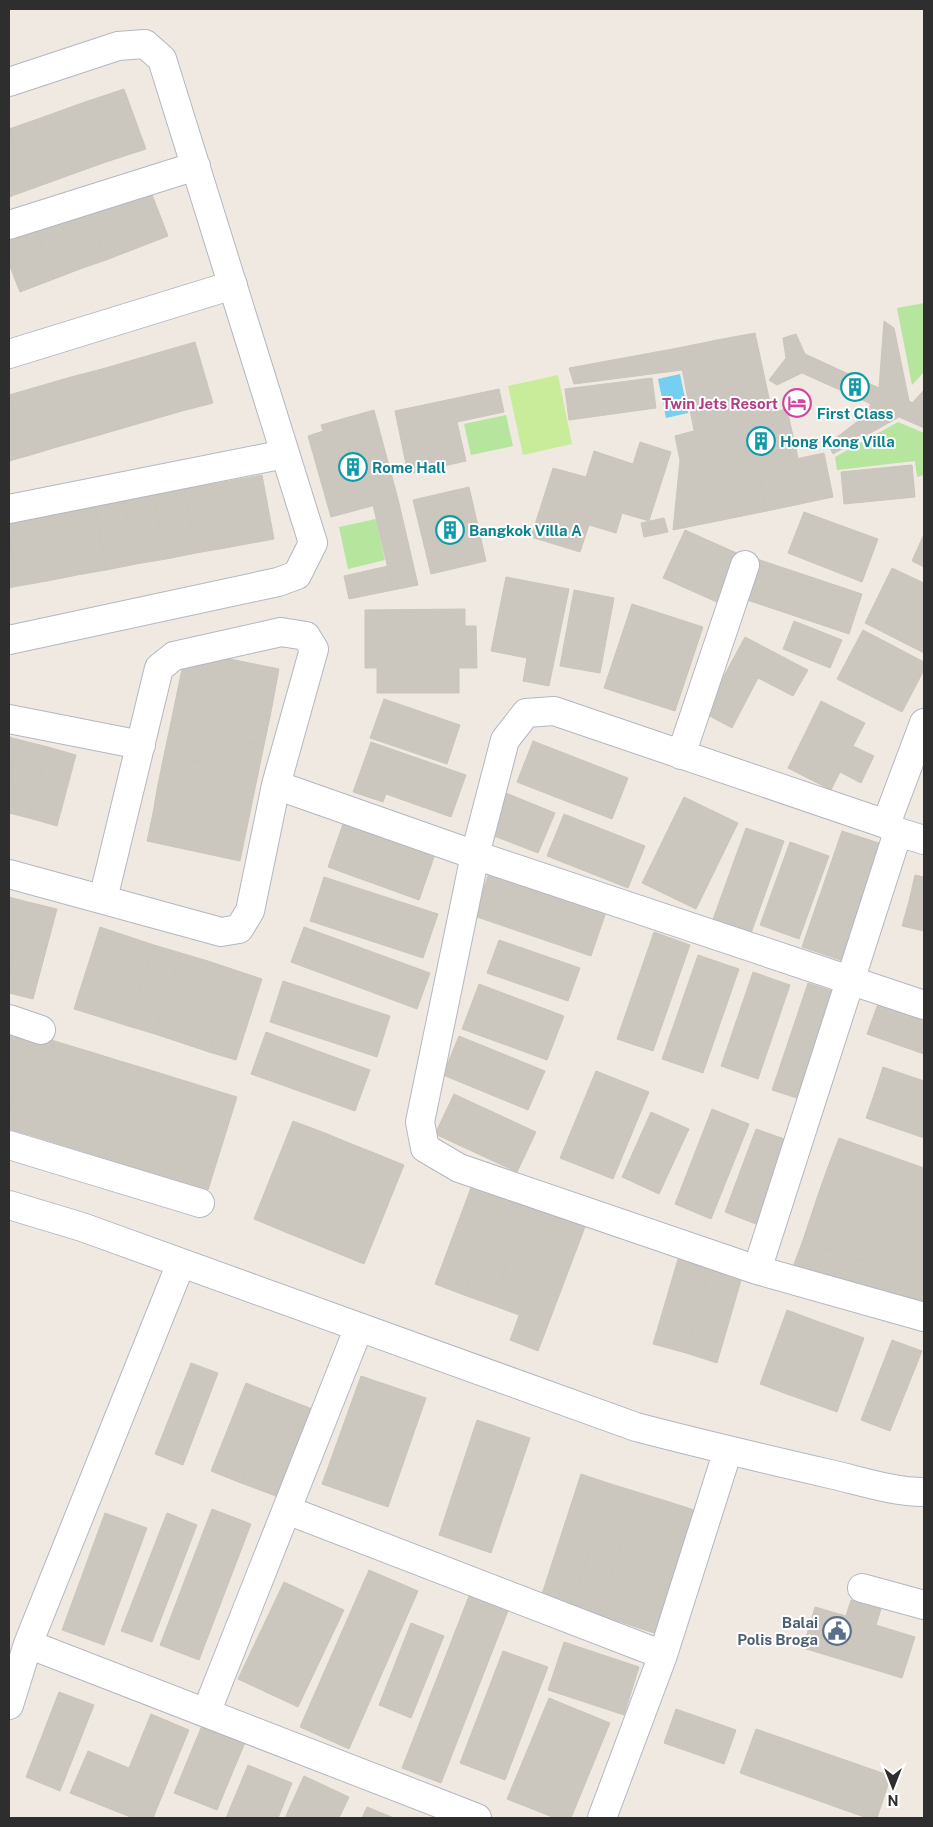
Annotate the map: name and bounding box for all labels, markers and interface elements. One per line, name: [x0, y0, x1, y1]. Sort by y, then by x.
building icon: First Class: [840, 372, 870, 402]
hotel icon: Twin Jets Resort: [782, 388, 812, 418]
place label: Twin Jets Resort: [662, 395, 778, 412]
place label: First Class: [817, 405, 893, 422]
building icon: Hong Kong Villa: [746, 426, 776, 456]
place label: Hong Kong Villa: [780, 433, 895, 450]
building icon: Rome Hall: [338, 452, 368, 482]
place label: Rome Hall: [372, 459, 446, 476]
building icon: Bangkok Villa A: [435, 515, 465, 545]
place label: Bangkok Villa A: [469, 522, 582, 539]
place label: Balai Polis Broga: [737, 1614, 818, 1648]
public building icon: Balai Polis Broga: [822, 1616, 852, 1646]
north arrow: [868, 1762, 918, 1812]
text: N: [888, 1792, 898, 1808]

